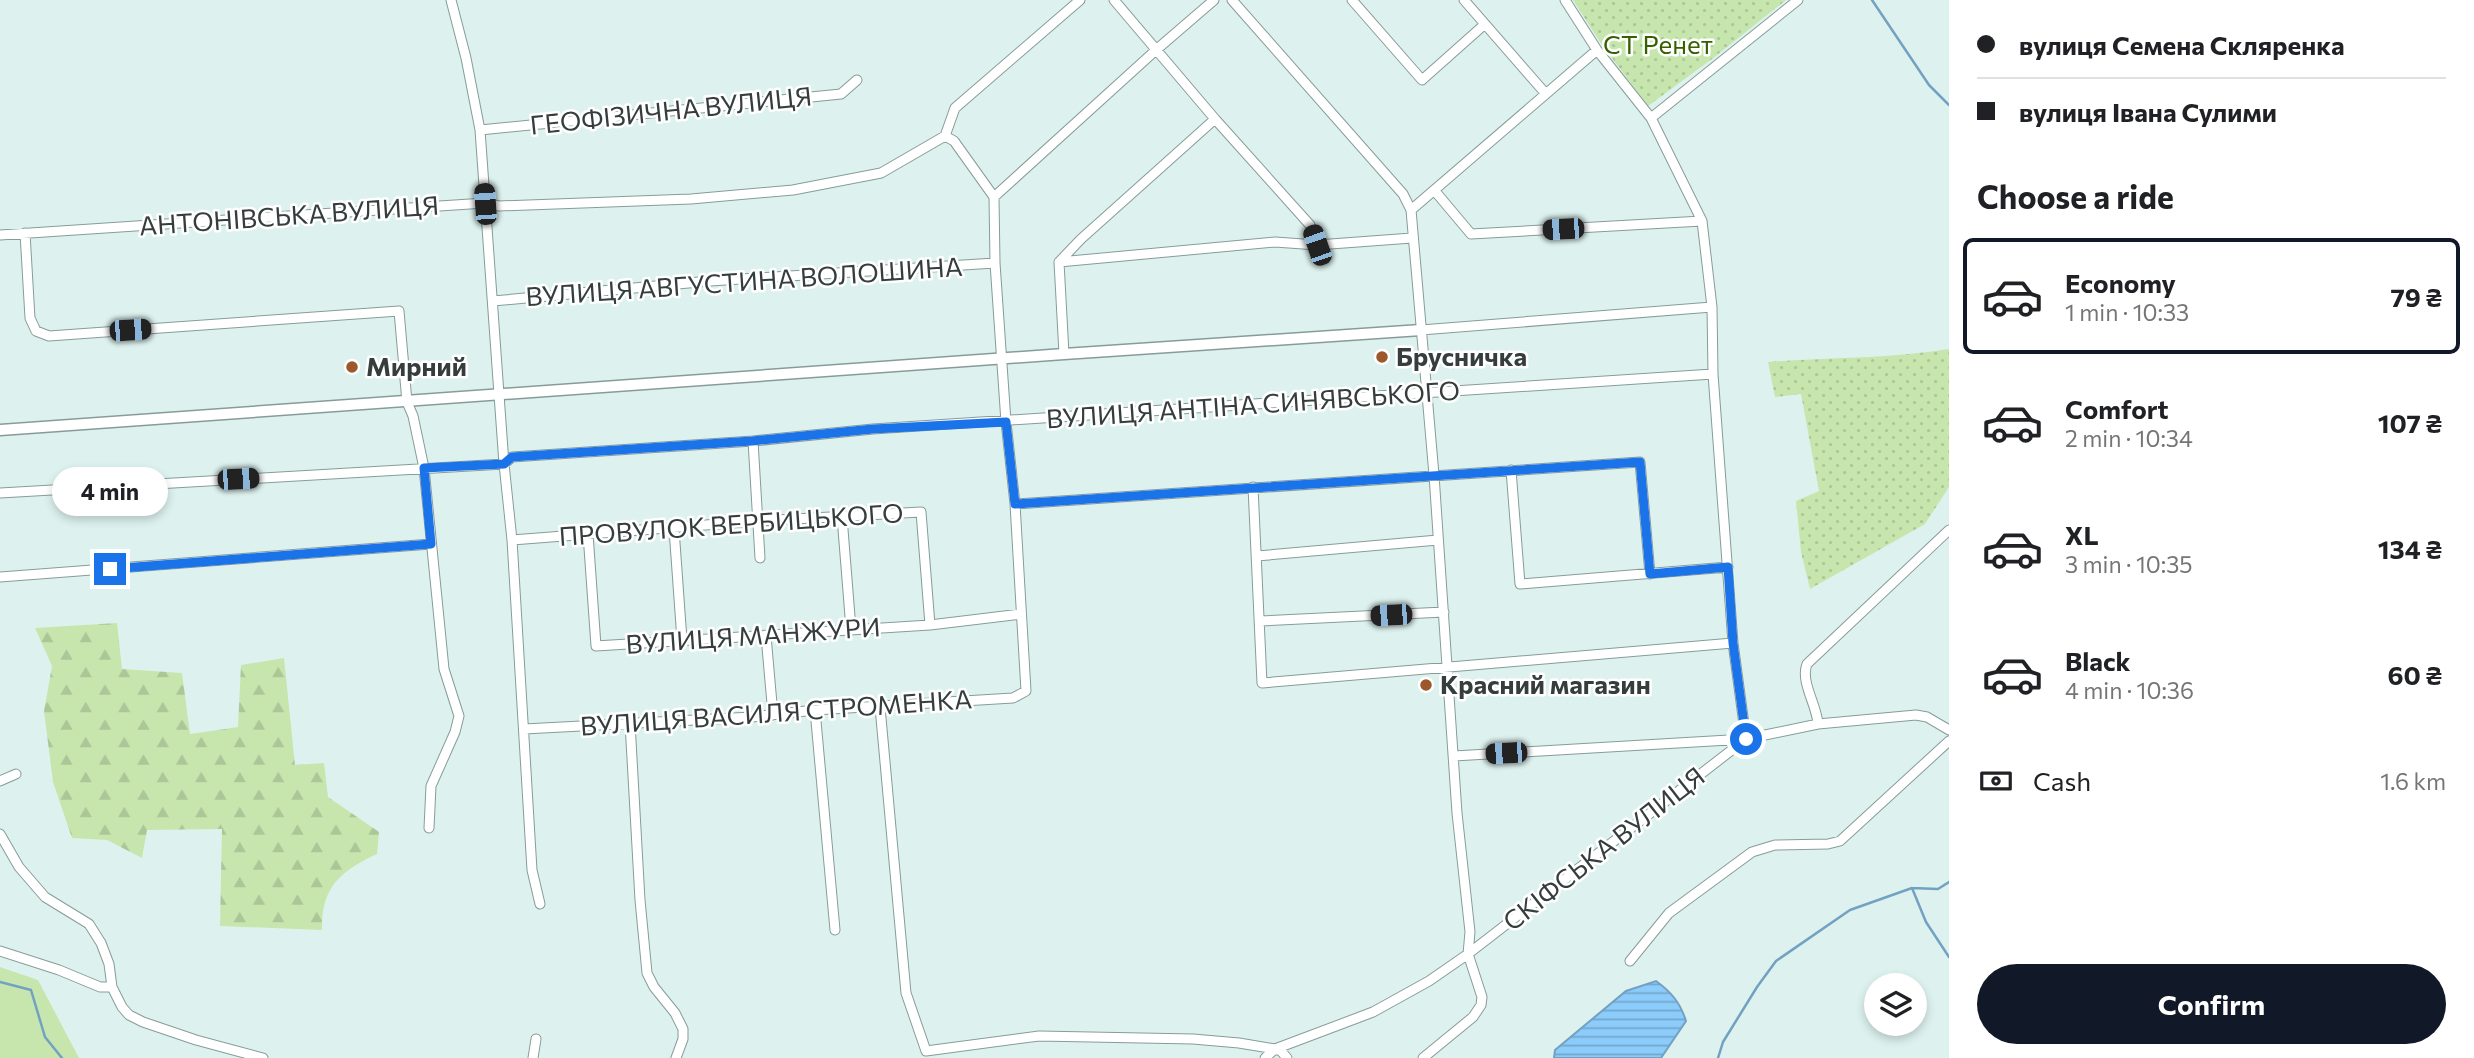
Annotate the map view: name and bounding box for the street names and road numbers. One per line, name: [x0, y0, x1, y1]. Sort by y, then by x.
street label: ГЕОФІЗИЧНА ВУЛИЦЯ: [528, 79, 813, 140]
street label: АНТОНІВСЬКА ВУЛИЦЯ: [138, 189, 440, 240]
street label: ВУЛИЦЯ АВГУСТИНА ВОЛОШИНА: [524, 250, 964, 311]
street label: ВУЛИЦЯ АНТІНА СИНЯВСЬКОГО: [1045, 374, 1461, 433]
street label: ПРОВУЛОК ВЕРБИЦЬКОГО: [558, 496, 904, 551]
street label: ВУЛИЦЯ МАНЖУРИ: [624, 610, 881, 659]
street label: ВУЛИЦЯ ВАСИЛЯ СТРОМЕНКА: [579, 682, 973, 741]
street label: СКІФСЬКА ВУЛИЦЯ: [1496, 760, 1710, 936]

